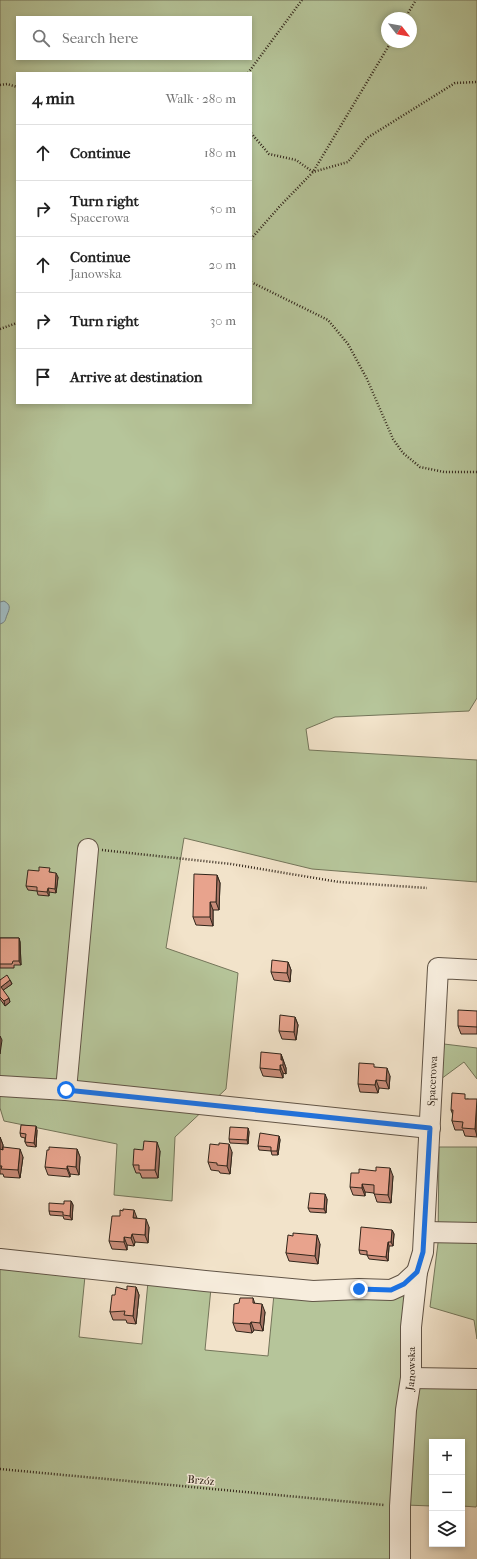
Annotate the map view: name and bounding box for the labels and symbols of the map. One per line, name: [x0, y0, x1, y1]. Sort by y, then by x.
north arrow: [381, 12, 417, 48]
street label: Spacerowa: [425, 1055, 440, 1106]
route start: [57, 1081, 75, 1099]
route end: [350, 1280, 368, 1298]
street label: Janowska: [403, 1346, 418, 1392]
street label: Brzóz: [187, 1473, 215, 1488]

